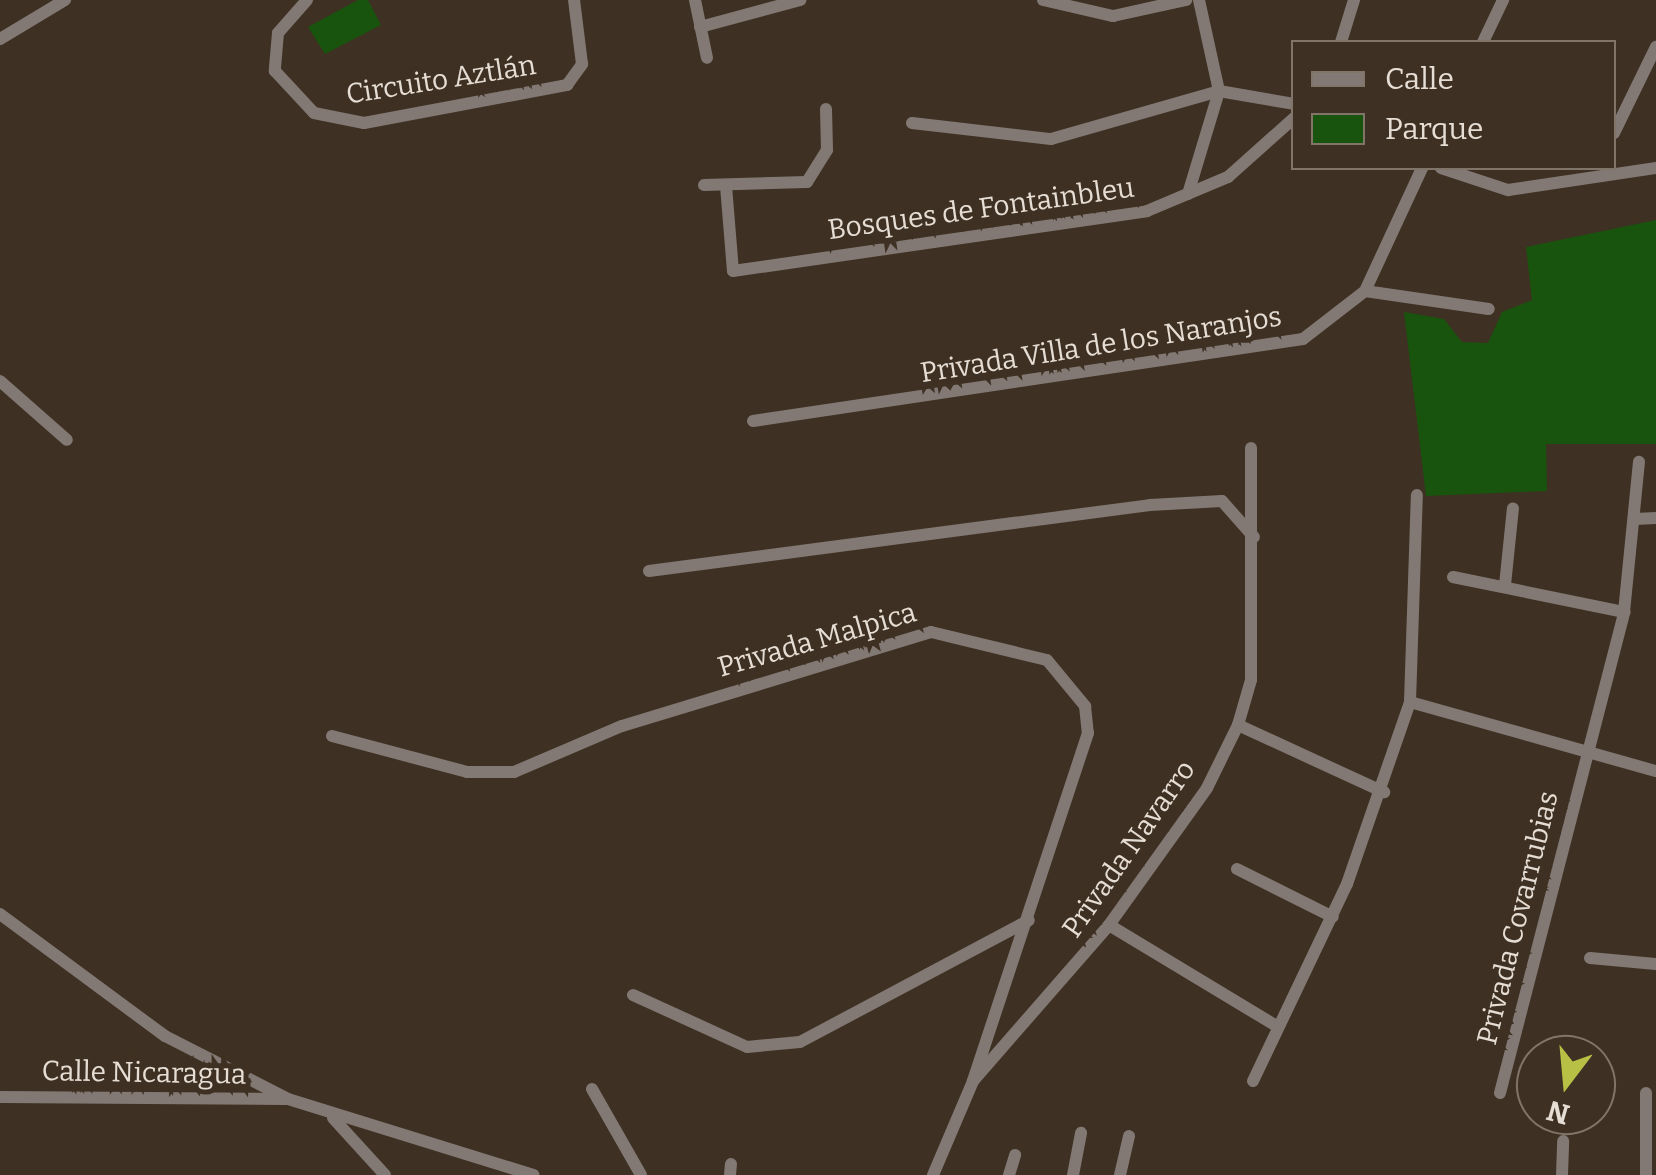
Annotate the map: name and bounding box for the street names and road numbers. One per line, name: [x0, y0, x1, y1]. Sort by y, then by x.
street label: Circuito Aztlán: [344, 48, 538, 112]
street label: Bosques de Fontainbleu: [826, 171, 1136, 247]
street label: Privada Villa de los Naranjos: [918, 300, 1284, 390]
street label: Privada Malpica: [714, 596, 920, 684]
street label: Privada Navarro: [1055, 754, 1203, 944]
street label: Privada Covarrubias: [1470, 788, 1566, 1048]
street label: Calle Nicaragua: [41, 1054, 247, 1092]

